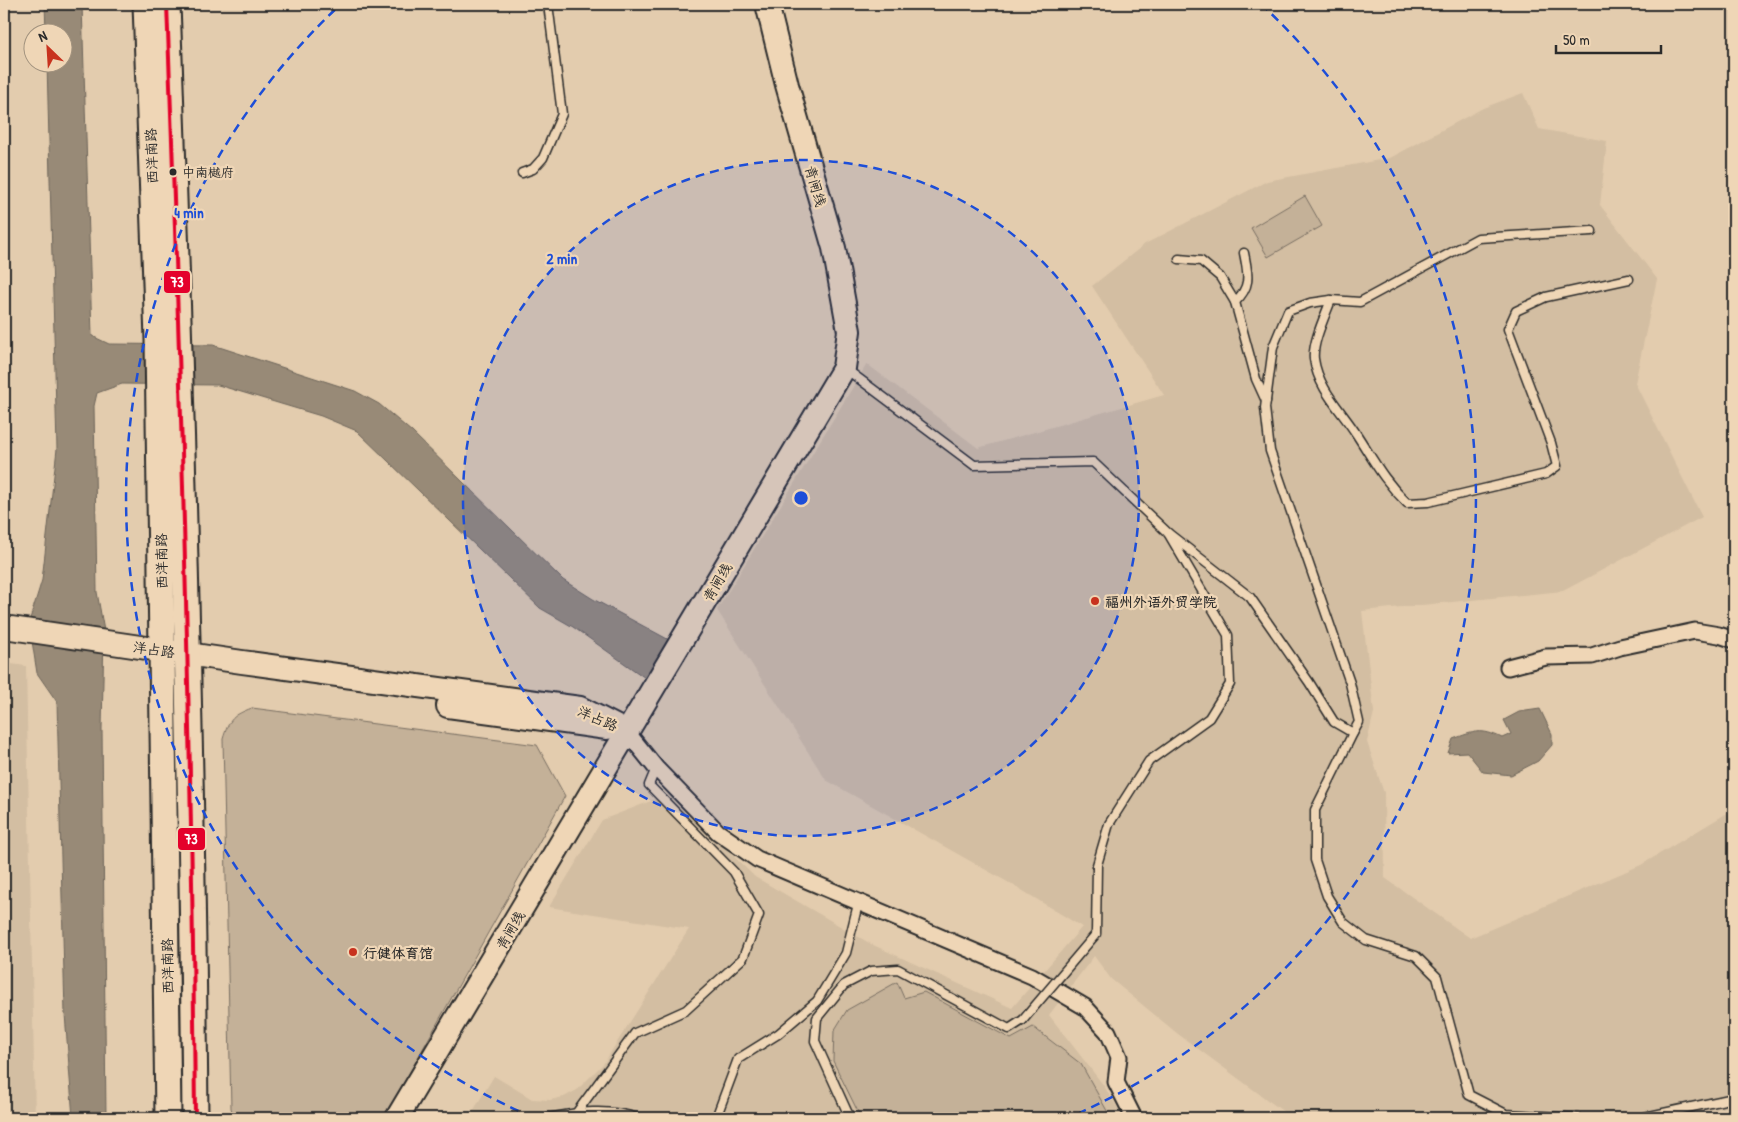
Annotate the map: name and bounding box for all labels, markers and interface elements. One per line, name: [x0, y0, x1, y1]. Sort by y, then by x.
north arrow: [22, 22, 72, 72]
scale bar: [1556, 22, 1660, 54]
text: N: [35, 25, 50, 46]
text: 50 m: [1563, 29, 1590, 50]
street label: 西洋南路: [141, 128, 161, 184]
place label: 中南樾府: [182, 163, 234, 181]
street label: 青闸线: [801, 163, 831, 209]
marker: 中南樾府: [168, 167, 178, 177]
text: 4 min: [174, 202, 204, 223]
text: 2 min: [547, 248, 578, 269]
line badge: 73: [163, 270, 191, 294]
text: 73: [169, 272, 184, 291]
centre of rings: [792, 489, 810, 507]
street label: 西洋南路: [151, 533, 171, 589]
street label: 青闸线: [698, 559, 736, 605]
place label: 福州外语外贸学院: [1105, 592, 1217, 611]
marker: 福州外语外贸学院: [1089, 595, 1101, 607]
street label: 洋占路: [132, 637, 176, 661]
street label: 洋占路: [575, 701, 621, 735]
line badge: 73: [177, 827, 206, 851]
text: 73: [183, 829, 198, 848]
street label: 青闸线: [491, 907, 529, 953]
street label: 西洋南路: [157, 938, 177, 994]
place label: 行健体育馆: [363, 943, 433, 962]
marker: 行健体育馆: [347, 946, 359, 958]

